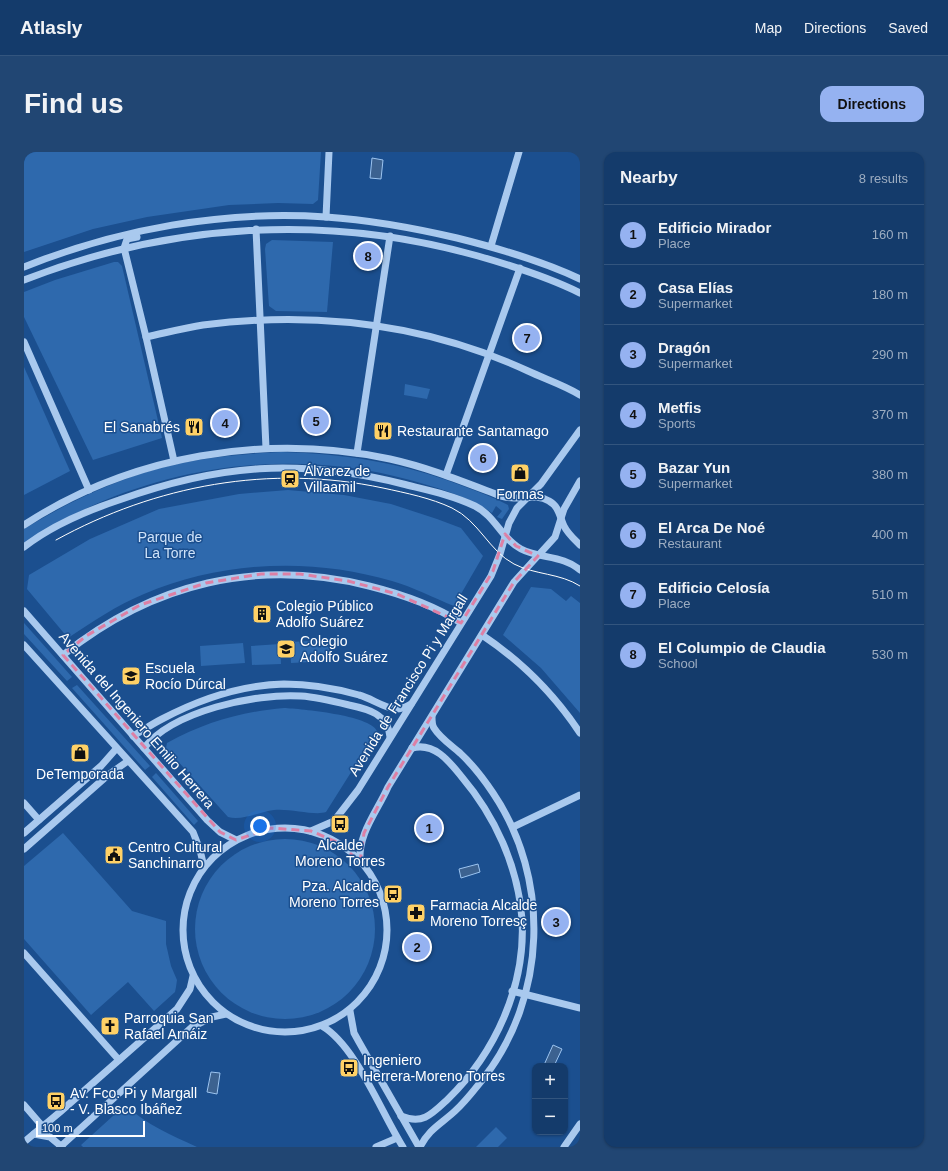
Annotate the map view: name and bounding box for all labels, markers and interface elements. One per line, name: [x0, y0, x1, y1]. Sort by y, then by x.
text: Atlasly: [20, 17, 82, 38]
text: Map: [755, 20, 782, 36]
text: Directions: [804, 20, 866, 36]
text: Saved: [888, 20, 928, 36]
button: Directions: [820, 86, 924, 122]
text: Find us: [24, 88, 124, 119]
text: Nearby: [620, 168, 678, 187]
text: 8 results: [859, 171, 908, 186]
text: Edificio Mirador: [658, 219, 771, 236]
text: 1: [629, 227, 637, 242]
text: 160 m: [872, 227, 908, 242]
text: Place: [658, 236, 691, 251]
pin: 8: [355, 241, 381, 271]
text: Casa Elías: [658, 279, 733, 296]
text: 2: [629, 287, 637, 302]
text: 180 m: [872, 287, 908, 302]
text: Supermarket: [658, 296, 732, 311]
pin: 7: [514, 323, 540, 353]
text: Dragón: [658, 339, 711, 356]
text: 3: [629, 347, 637, 362]
text: 290 m: [872, 347, 908, 362]
text: Supermarket: [658, 356, 732, 371]
text: Metfis: [658, 399, 701, 416]
pin: 5: [303, 406, 329, 436]
text: 4: [629, 407, 637, 422]
text: 370 m: [872, 407, 908, 422]
pin: 4: [212, 408, 238, 438]
restaurant icon: El Sanabrés: [183, 416, 205, 438]
text: Sports: [658, 416, 696, 431]
place label: El Sanabrés: [104, 419, 180, 435]
restaurant icon: Restaurante Santamago: [372, 420, 394, 442]
place label: Restaurante Santamago: [397, 423, 549, 439]
pin: 6: [470, 443, 496, 473]
text: Bazar Yun: [658, 459, 730, 476]
shop icon: Formas: [509, 462, 531, 484]
place label: Álvarez de Villaamil: [304, 463, 370, 495]
text: 5: [629, 467, 637, 482]
text: 380 m: [872, 467, 908, 482]
station icon: Álvarez de Villaamil: [279, 468, 301, 490]
text: Supermarket: [658, 476, 732, 491]
place label: Formas: [496, 486, 544, 502]
text: El Arca De Noé: [658, 519, 765, 536]
text: 6: [629, 527, 637, 542]
text: 400 m: [872, 527, 908, 542]
park label: Parque de La Torre: [138, 529, 203, 561]
text: Restaurant: [658, 536, 722, 551]
text: Edificio Celosía: [658, 579, 770, 596]
text: 7: [629, 587, 637, 602]
text: 510 m: [872, 587, 908, 602]
street label: Avenida de Francisco Pi y Margall: [345, 591, 471, 779]
text: Place: [658, 596, 691, 611]
place label: Colegio Público Adolfo Suárez: [276, 598, 373, 630]
building icon: Colegio Público Adolfo Suárez: [251, 603, 273, 625]
street label: Avenida del Ingeniero Emilio Herrera: [56, 629, 218, 812]
place label: Colegio Adolfo Suárez: [300, 633, 388, 665]
school or university icon: Colegio Adolfo Suárez: [275, 638, 297, 660]
text: El Columpio de Claudia: [658, 639, 826, 656]
text: 8: [629, 647, 637, 662]
text: 530 m: [872, 647, 908, 662]
text: School: [658, 656, 698, 671]
place label: Escuela Rocío Dúrcal: [145, 660, 226, 692]
school or university icon: Escuela Rocío Dúrcal: [120, 665, 142, 687]
shop icon: DeTemporada: [69, 742, 91, 764]
place label: DeTemporada: [36, 766, 124, 782]
bus stop icon: Alcalde Moreno Torres: [329, 813, 351, 835]
pin: 1: [416, 813, 442, 843]
your location: [250, 816, 270, 836]
place label: Alcalde Moreno Torres: [295, 837, 385, 869]
place label: Centro Cultural Sanchinarro: [128, 839, 222, 871]
public building icon: Centro Cultural Sanchinarro: [103, 844, 125, 866]
place label: Pza. Alcalde Moreno Torres: [289, 878, 379, 910]
bus stop icon: Pza. Alcalde Moreno Torres: [382, 883, 404, 905]
place label: Farmacia Alcalde Moreno Torresç: [430, 897, 538, 929]
pharmacy icon: Farmacia Alcalde Moreno Torresç: [405, 902, 427, 924]
pin: 3: [543, 907, 569, 937]
pin: 2: [404, 932, 430, 962]
place label: Parroquia San Rafael Arnáiz: [124, 1010, 214, 1042]
church icon: Parroquia San Rafael Arnáiz: [99, 1015, 121, 1037]
place label: Ingeniero Herrera-Moreno Torres: [363, 1052, 505, 1084]
bus stop icon: Ingeniero Herrera-Moreno Torres: [338, 1057, 360, 1079]
map controls: [532, 1063, 568, 1135]
button: +: [532, 1063, 568, 1099]
place label: Av. Fco. Pi y Margall - V. Blasco Ibáñez: [70, 1085, 197, 1117]
bus stop icon: Av. Fco. Pi y Margall - V. Blasco Ibáñez: [45, 1090, 67, 1112]
button: −: [532, 1099, 568, 1135]
scale bar: [36, 1119, 145, 1138]
text: 100 m: [42, 1122, 73, 1134]

